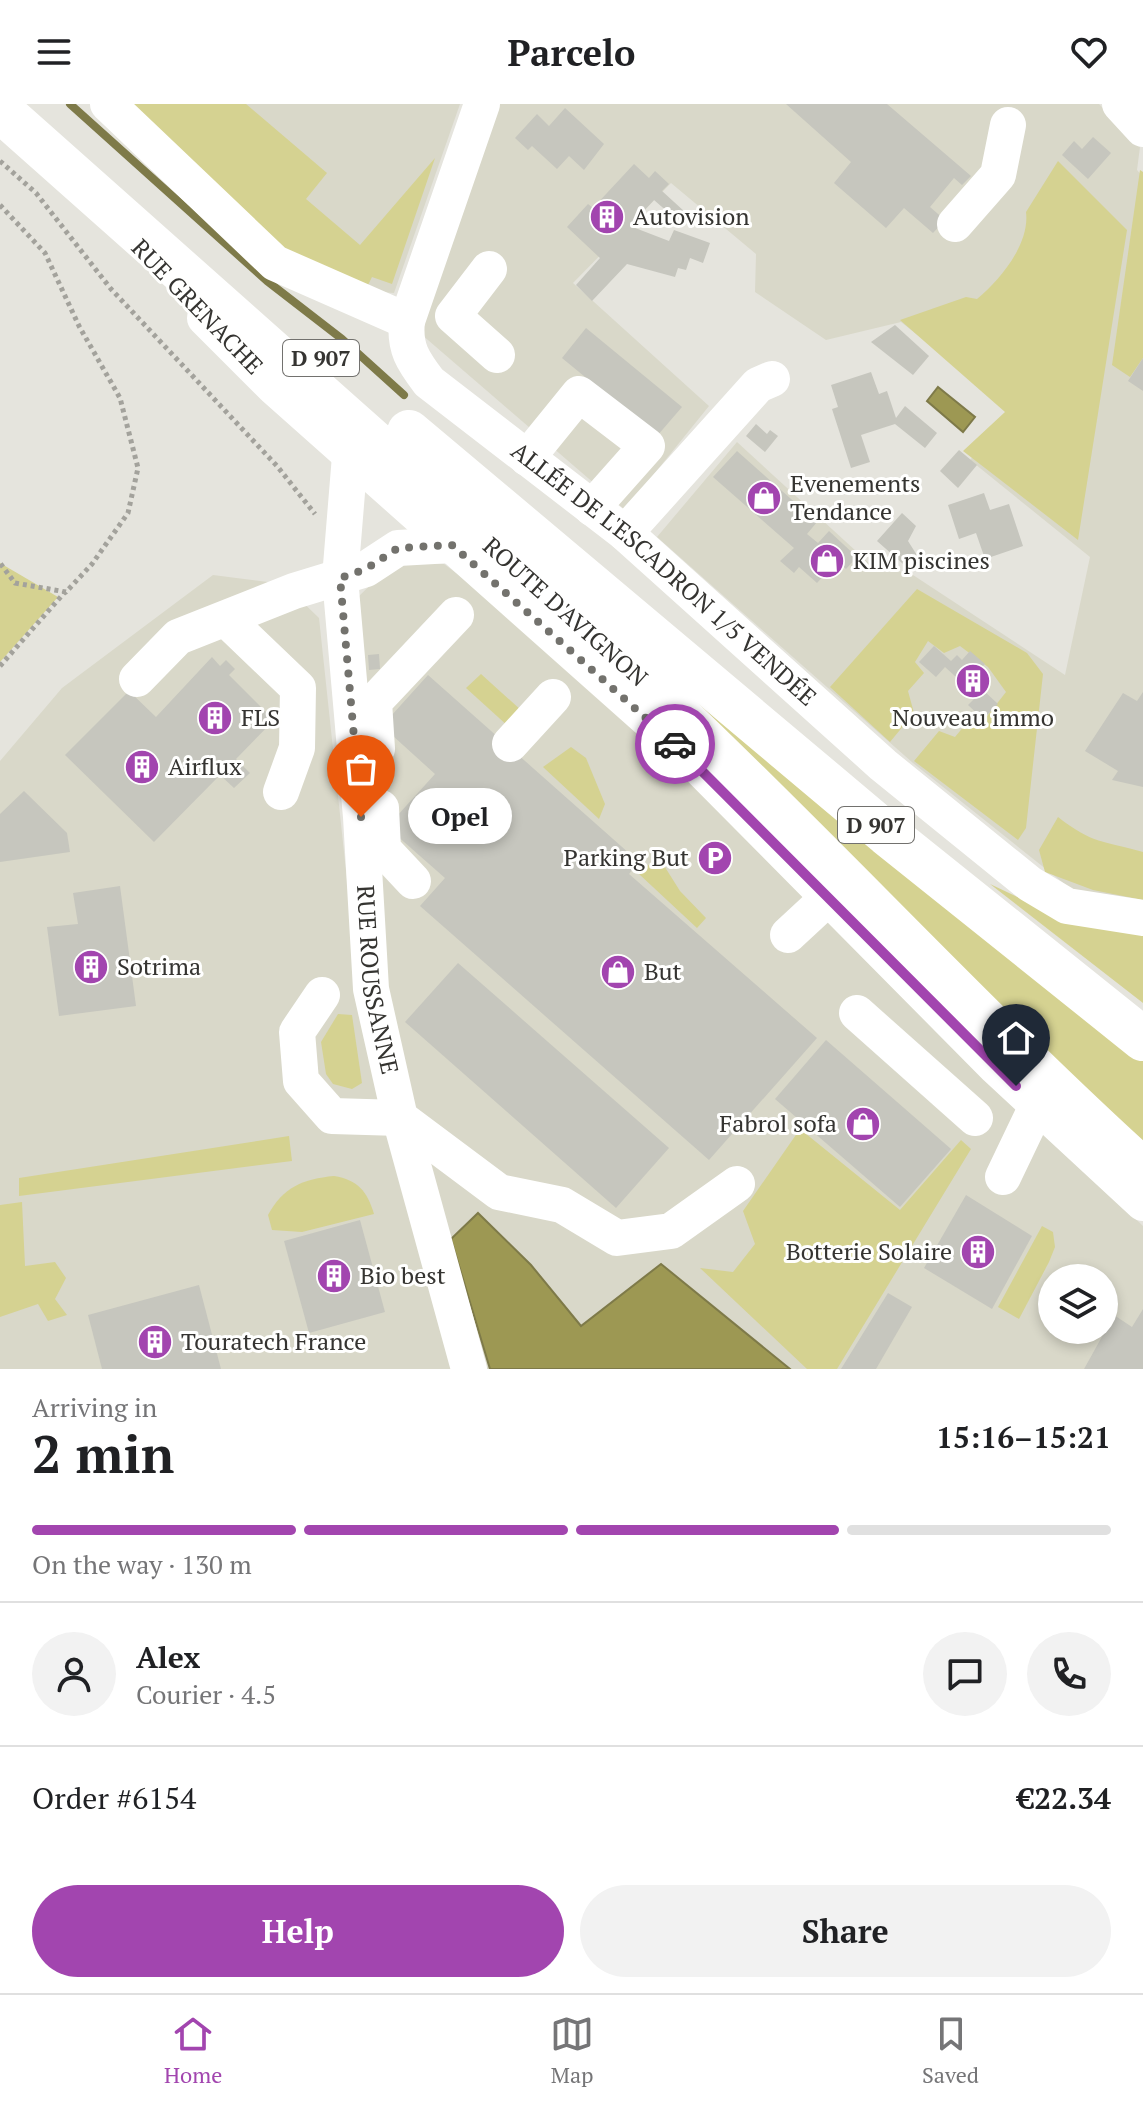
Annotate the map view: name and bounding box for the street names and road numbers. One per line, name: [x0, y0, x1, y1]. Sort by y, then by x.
street label: RUE GRENACHE: [125, 232, 271, 381]
road number: D 907: [283, 340, 359, 376]
street label: ALLÉE DE L'ESCADRON 1/5 VENDÉE: [505, 434, 824, 713]
street label: ROUTE D'AVIGNON: [477, 530, 655, 693]
road number: D 907: [838, 807, 914, 843]
street label: RUE ROUSSANNE: [350, 884, 407, 1077]

